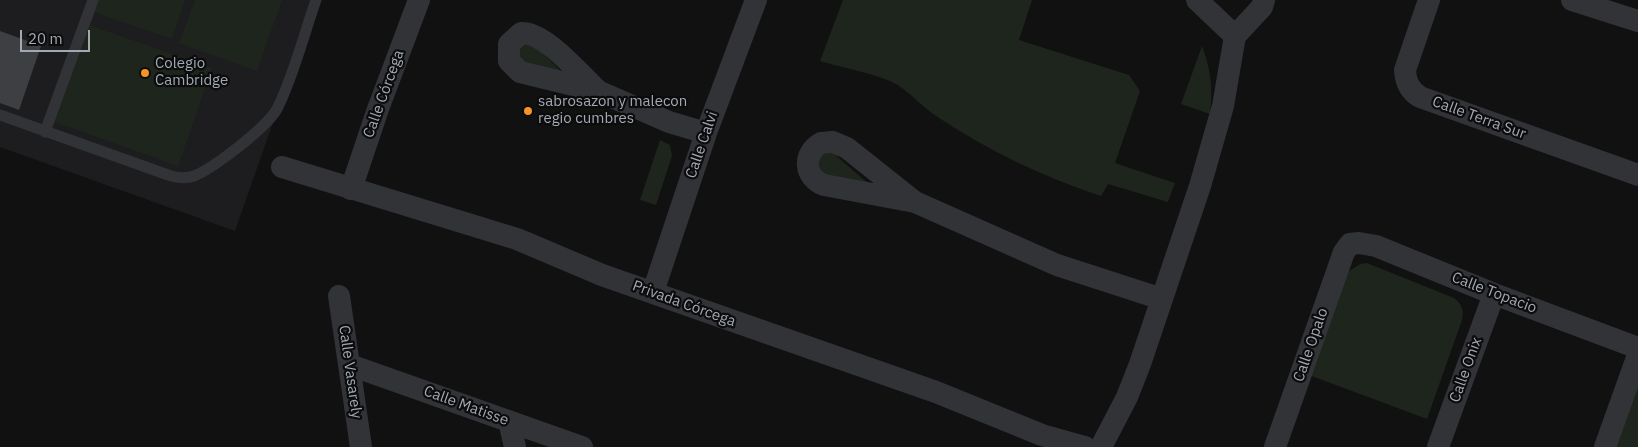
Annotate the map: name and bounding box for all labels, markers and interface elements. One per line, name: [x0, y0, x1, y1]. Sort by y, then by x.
scale bar: [22, 20, 92, 52]
text: 20 m: [28, 29, 63, 48]
street label: Calle Córcega: [360, 48, 408, 140]
place label: Colegio Cambridge: [155, 55, 228, 90]
marker: Colegio Cambridge: [139, 67, 151, 79]
place label: sabrosazon y malecon regio cumbres: [538, 93, 687, 128]
street label: Calle Terra Sur: [1430, 93, 1528, 143]
marker: sabrosazon y malecon regio cumbres: [522, 105, 534, 117]
street label: Calle Calvi: [682, 109, 722, 181]
street label: Calle Topacio: [1449, 269, 1539, 317]
street label: Privada Córcega: [630, 277, 738, 331]
street label: Calle Opalo: [1290, 306, 1332, 384]
street label: Calle Vasarely: [335, 324, 365, 420]
street label: Calle Onix: [1446, 335, 1486, 405]
street label: Calle Matisse: [421, 382, 511, 430]

